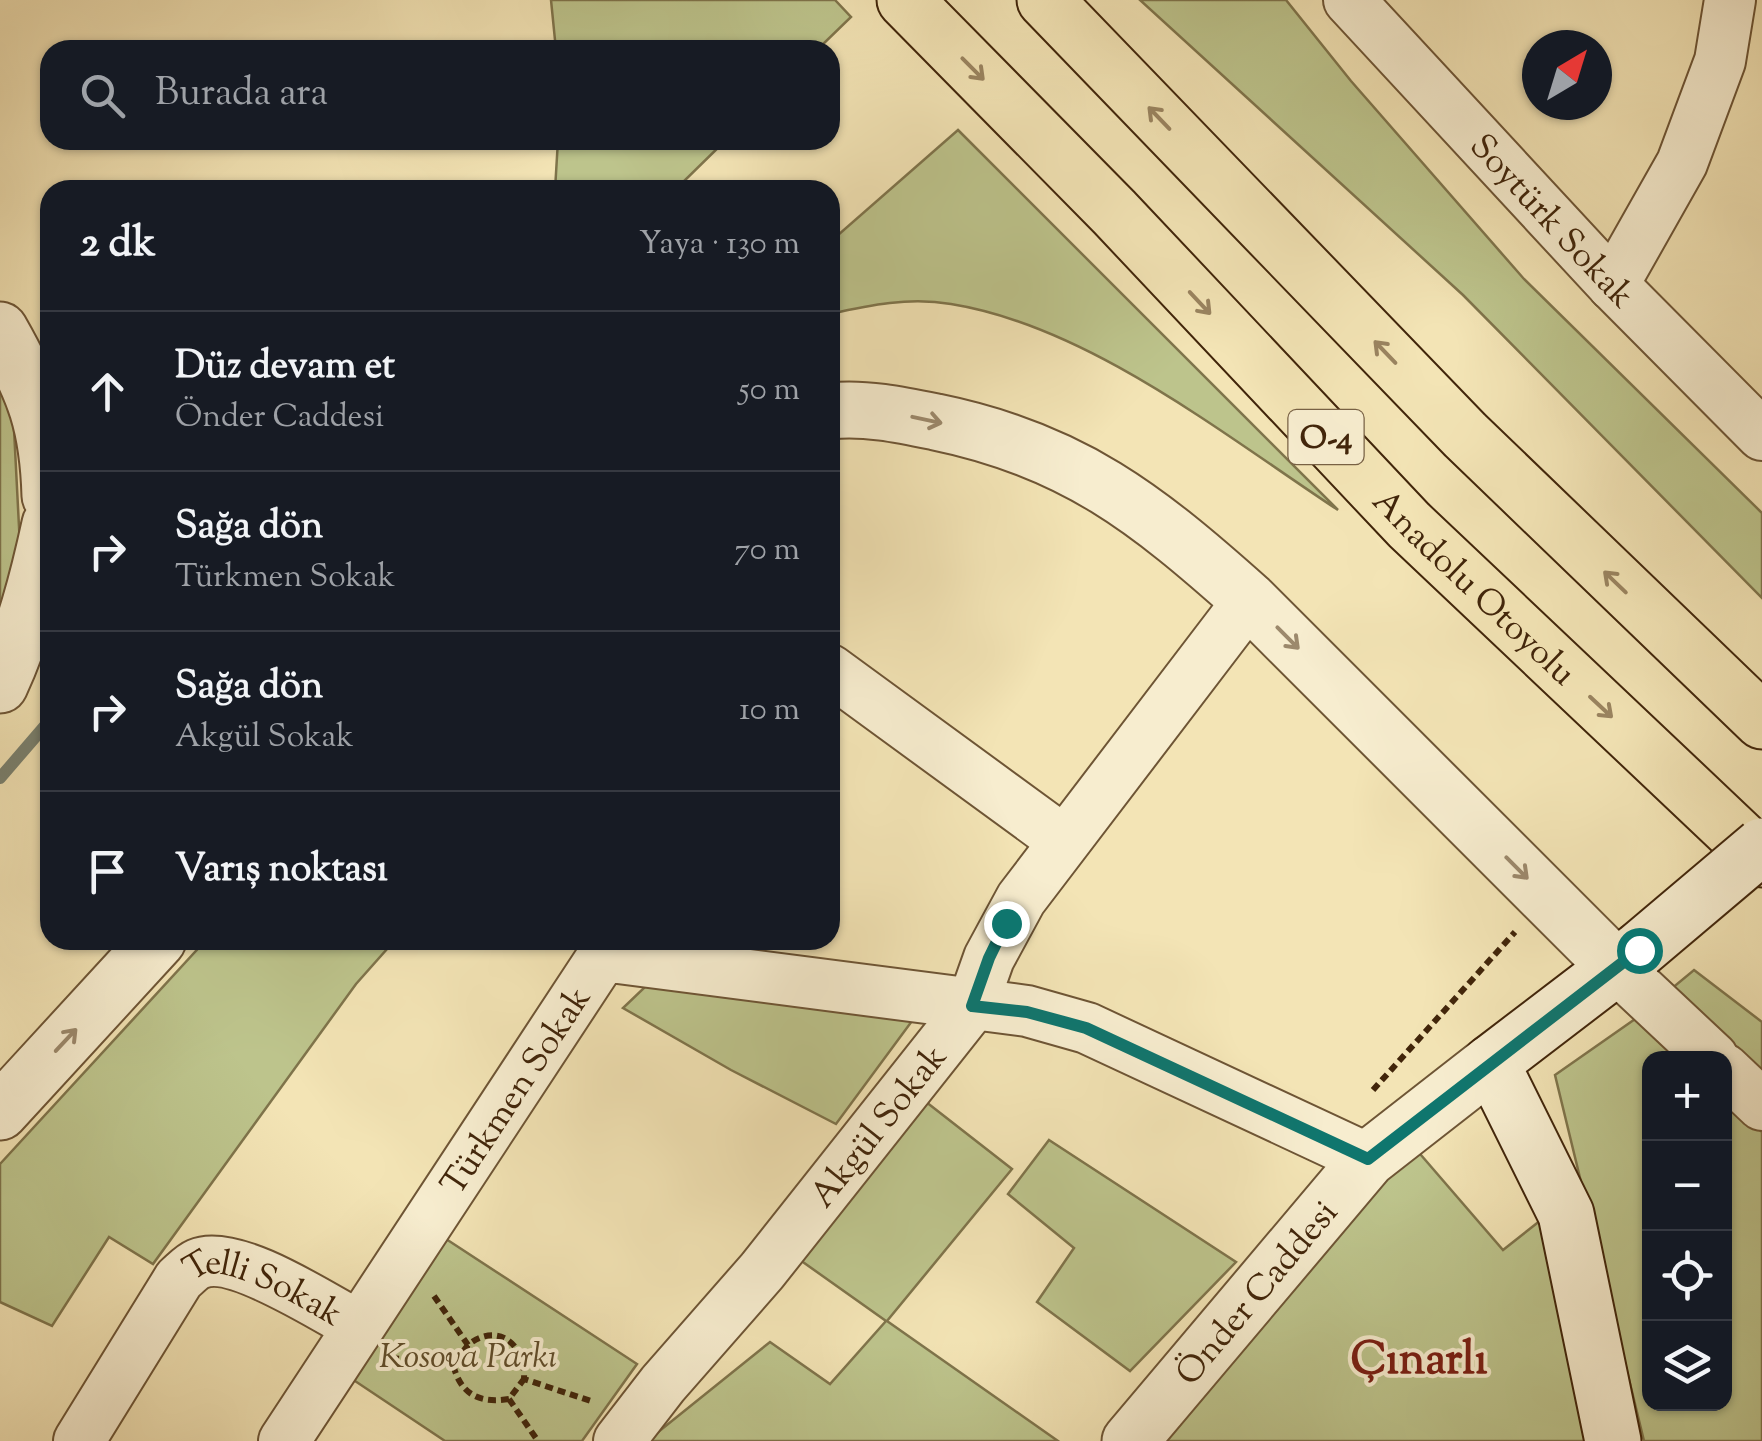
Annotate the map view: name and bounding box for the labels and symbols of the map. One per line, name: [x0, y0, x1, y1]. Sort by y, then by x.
north arrow: [1522, 30, 1612, 120]
one-way arrow: [961, 57, 985, 81]
one-way arrow: [1147, 107, 1171, 131]
street label: Soytürk Sokak: [1456, 124, 1645, 322]
one-way arrow: [1188, 290, 1212, 314]
one-way arrow: [1373, 341, 1397, 365]
road number: O-4: [1288, 410, 1364, 464]
one-way arrow: [910, 412, 942, 431]
street label: Anadolu Otoyolu: [1359, 479, 1586, 699]
one-way arrow: [1603, 570, 1627, 594]
one-way arrow: [1275, 626, 1299, 650]
one-way arrow: [1588, 695, 1613, 718]
one-way arrow: [1505, 856, 1529, 880]
route end: [984, 901, 1030, 947]
route start: [1617, 928, 1663, 974]
street label: Türkmen Sokak: [430, 977, 605, 1207]
one-way arrow: [54, 1028, 77, 1053]
street label: Akgül Sokak: [799, 1035, 961, 1220]
street label: Önder Caddesi: [1165, 1190, 1352, 1398]
street label: Telli Sokak: [175, 1239, 351, 1341]
district label: Çınarlı: [1350, 1330, 1488, 1395]
park label: Kosova Parkı: [379, 1333, 557, 1384]

